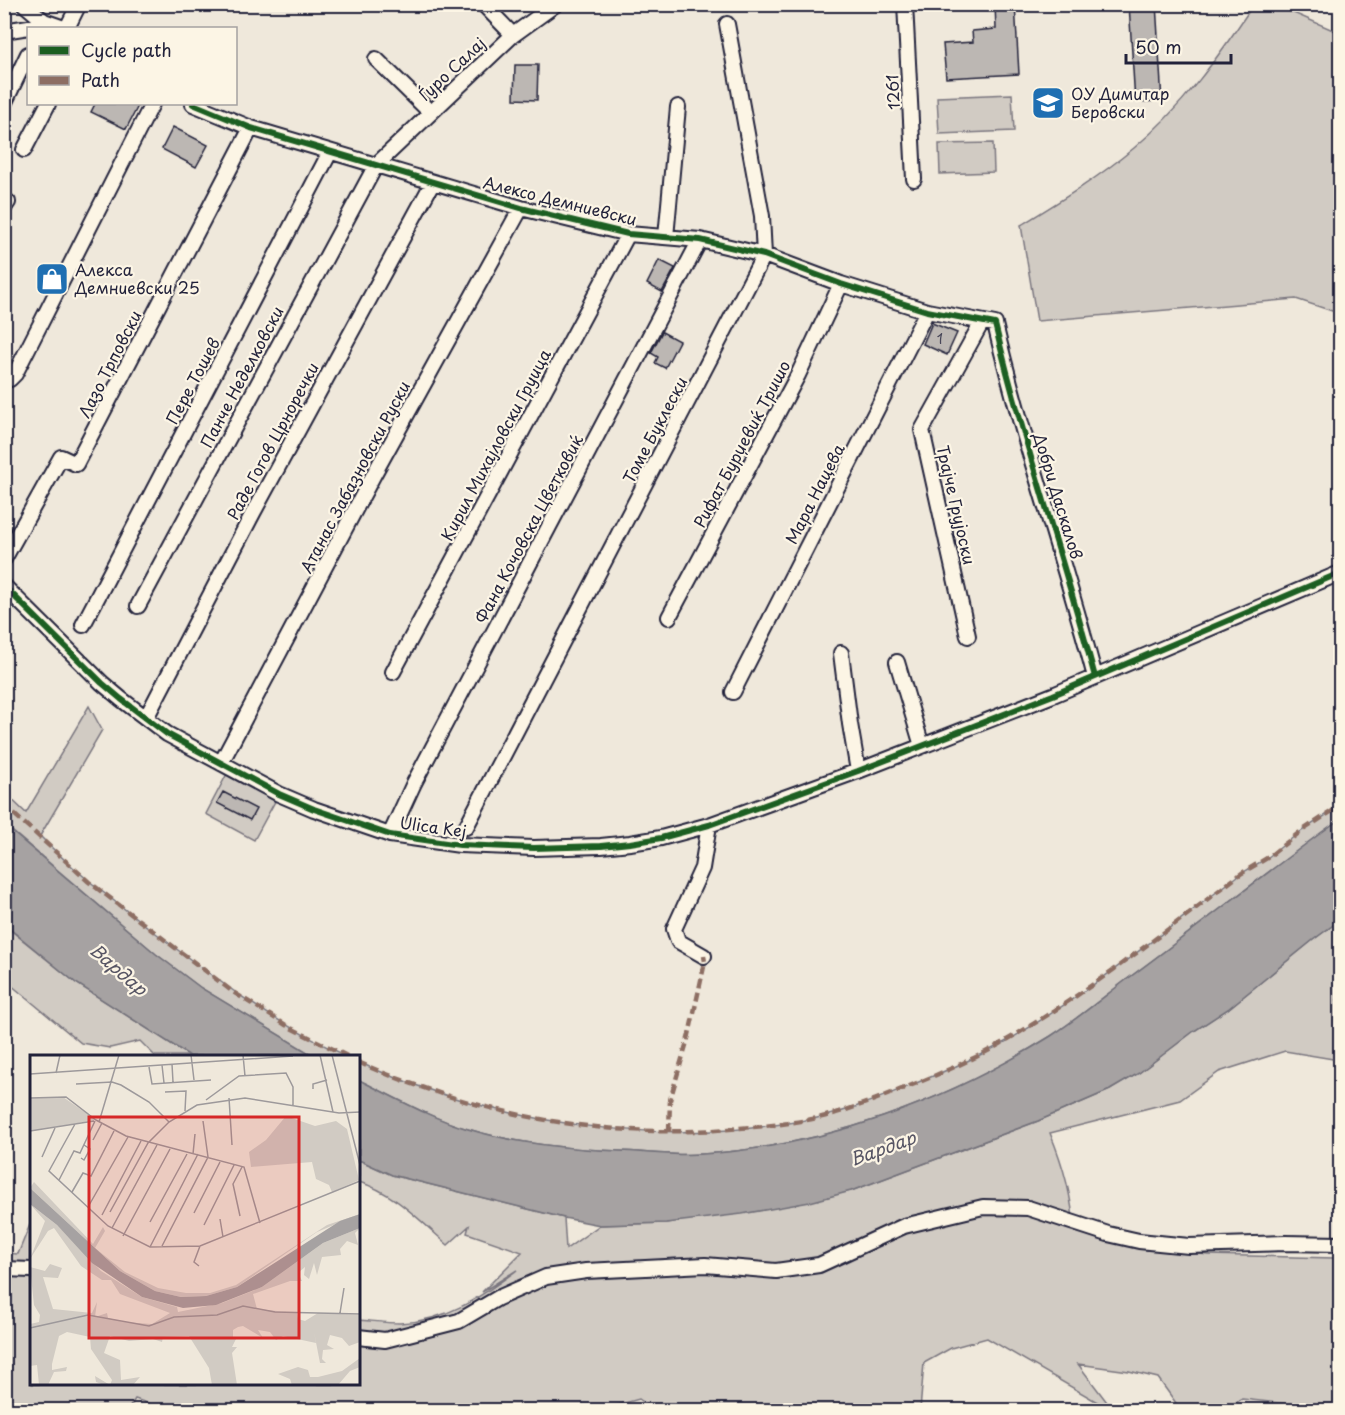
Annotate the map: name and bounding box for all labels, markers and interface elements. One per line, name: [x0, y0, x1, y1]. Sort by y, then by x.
legend: [27, 27, 237, 105]
scale bar: [1126, 27, 1231, 65]
street label: Ѓуро Салај: [412, 31, 490, 106]
text: 50 m: [1135, 33, 1182, 60]
text: Cycle path: [81, 36, 172, 63]
text: Path: [81, 66, 120, 93]
street label: 1261: [879, 74, 905, 110]
place label: ОУ Димитар Беровски: [1071, 81, 1169, 123]
school or university icon: ОУ Димитар Беровски: [1030, 85, 1066, 121]
street label: Алексо Демниевски: [481, 169, 639, 231]
place label: Алекса Демниевски 25: [74, 257, 200, 299]
shop icon: Алекса Демниевски 25: [34, 261, 70, 297]
street label: Панче Неделковски: [194, 301, 289, 452]
street label: Лазо Трповски: [72, 306, 147, 421]
house number: 1: [937, 328, 943, 349]
street label: Пере Тошев: [159, 333, 225, 428]
street label: Кирил Михајловски Груица: [434, 345, 556, 545]
street label: Рифат Бурџевиќ Тришо: [687, 356, 795, 531]
street label: Раде Гогов Црноречки: [220, 357, 324, 524]
street label: Томе Буклески: [616, 372, 692, 487]
street label: Атанас Забазновски Руски: [293, 376, 415, 577]
street label: Добри Даскалов: [1028, 429, 1090, 562]
street label: Фана Кочовска Цветковиќ: [468, 430, 588, 627]
street label: Мара Нацева: [779, 439, 850, 548]
street label: Трајче Грујоски: [932, 443, 982, 567]
street label: Ulica Kej: [398, 809, 468, 843]
water label: Вардар: [84, 936, 154, 1002]
inset map: [30, 1055, 360, 1385]
water label: Вардар: [846, 1123, 920, 1172]

